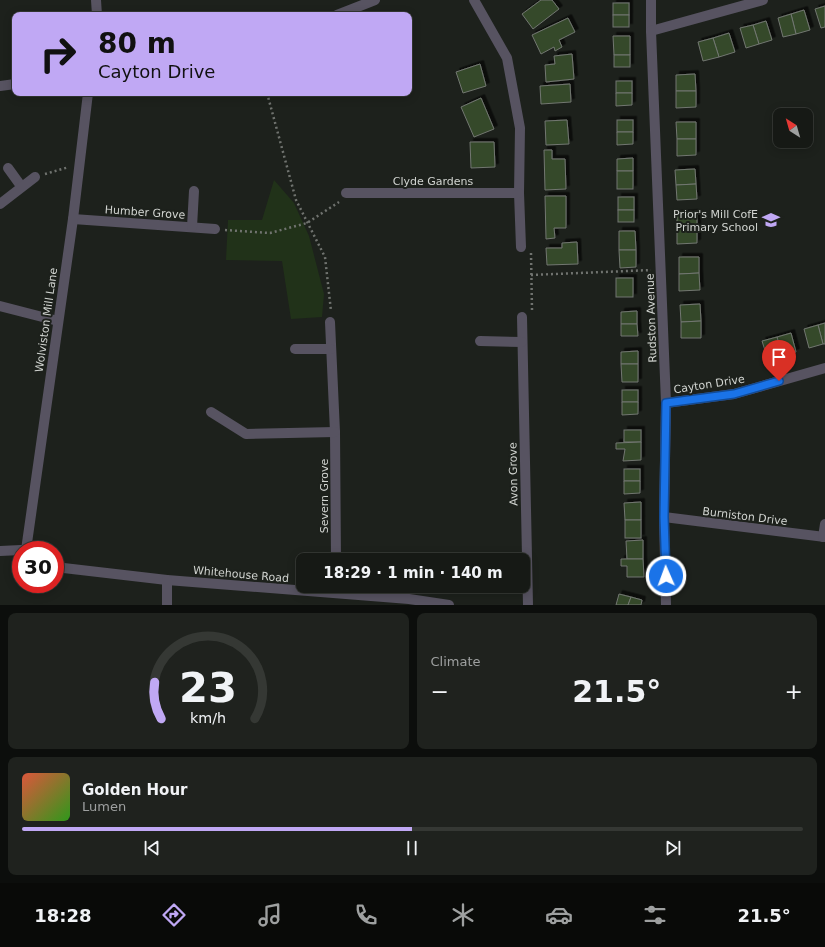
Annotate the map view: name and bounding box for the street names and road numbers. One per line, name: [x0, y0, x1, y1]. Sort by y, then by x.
street label: Clyde Gardens: [393, 175, 474, 188]
street label: Humber Grove: [104, 203, 186, 222]
street label: Wolviston Mill Lane: [33, 267, 60, 373]
street label: Rudston Avenue: [643, 273, 660, 363]
street label: Cayton Drive: [673, 372, 746, 397]
street label: Avon Grove: [506, 442, 521, 506]
street label: Severn Grove: [318, 458, 331, 533]
street label: Burniston Drive: [702, 505, 788, 528]
street label: Whitehouse Road: [192, 564, 289, 585]

